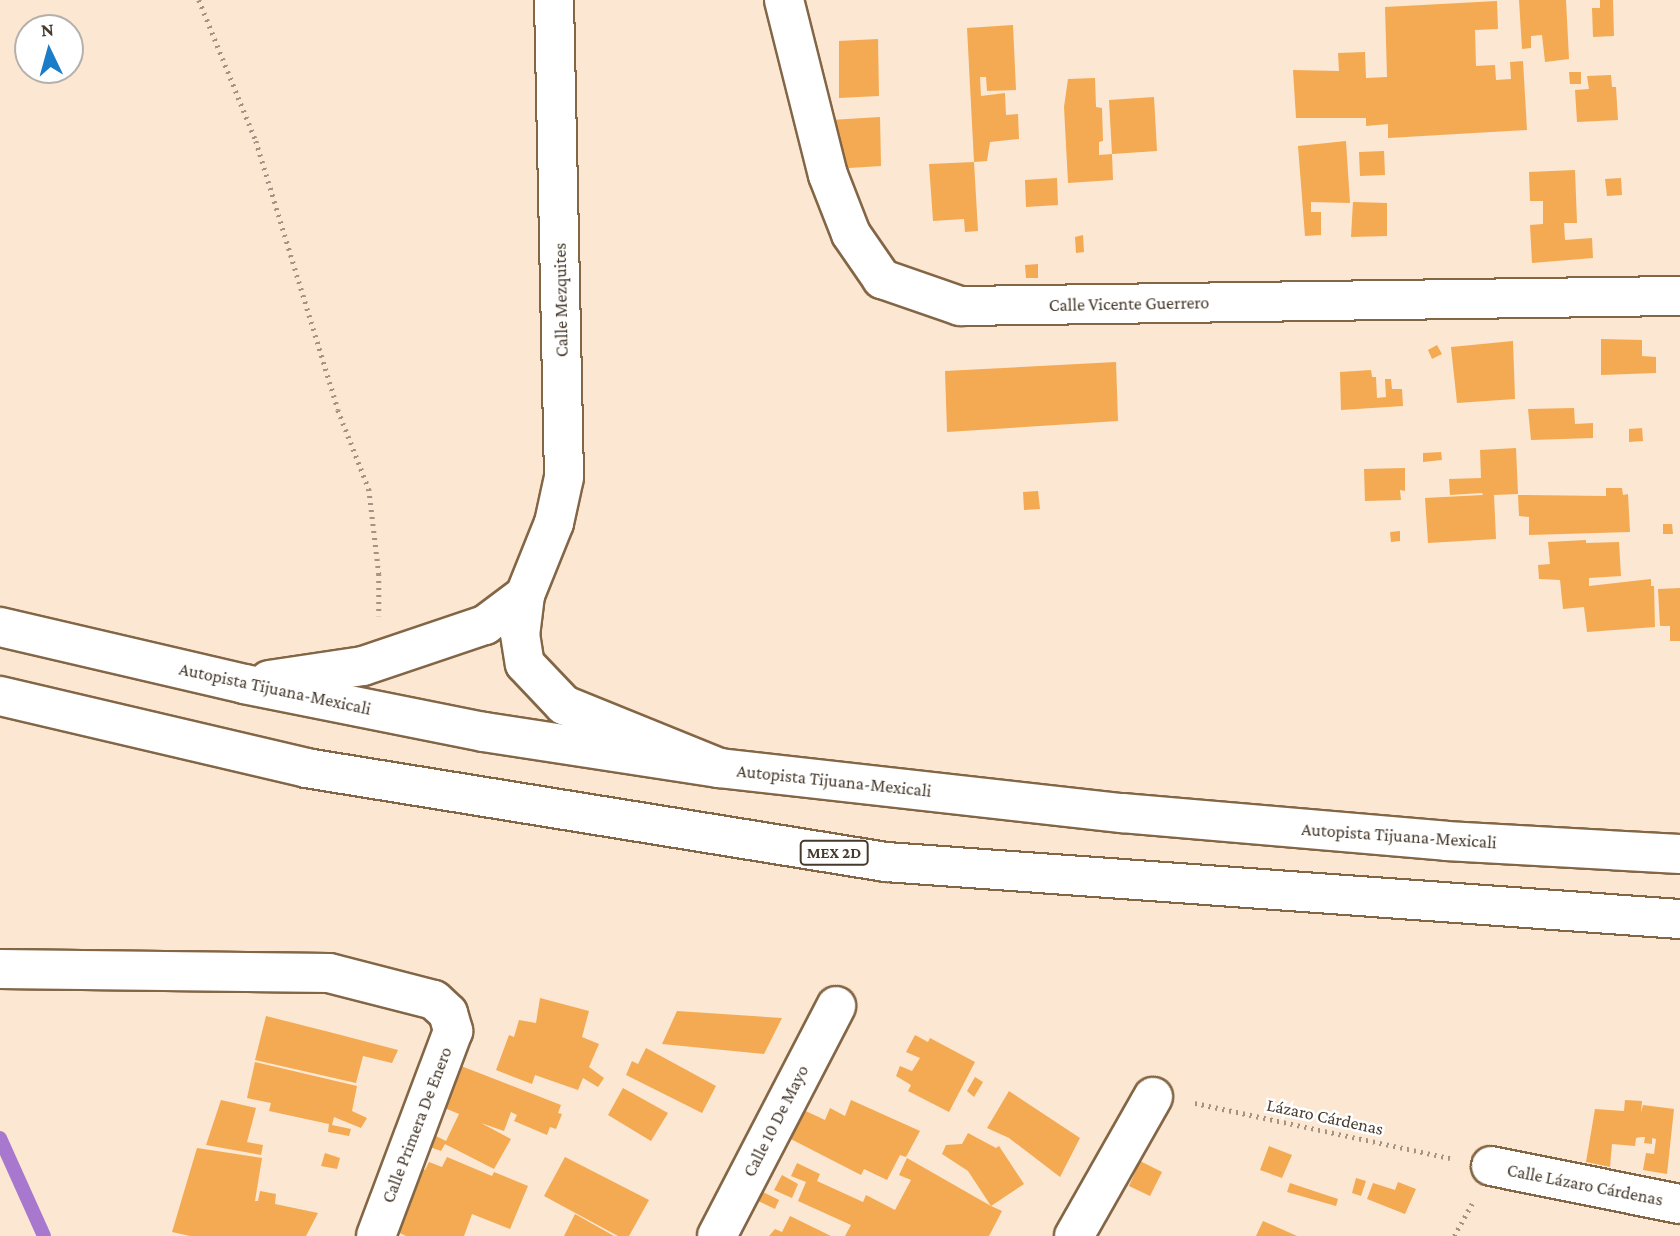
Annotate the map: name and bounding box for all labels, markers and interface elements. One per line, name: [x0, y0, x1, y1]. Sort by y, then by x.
north arrow: [14, 14, 84, 84]
text: N: [40, 19, 55, 41]
street label: Calle Mezquites: [549, 243, 573, 357]
street label: Calle Vicente Guerrero: [1049, 292, 1209, 316]
street label: Autopista Tijuana-Mexicali: [177, 658, 373, 720]
street label: Autopista Tijuana-Mexicali: [736, 760, 932, 802]
street label: Autopista Tijuana-Mexicali: [1301, 818, 1497, 854]
road number: MEX 2D: [799, 840, 869, 866]
street label: Calle Primera De Enero: [377, 1044, 457, 1206]
street label: Calle 10 De Mayo: [739, 1061, 813, 1181]
street label: Lázaro Cárdenas: [1265, 1094, 1385, 1140]
street label: Calle Lázaro Cárdenas: [1505, 1159, 1665, 1211]

